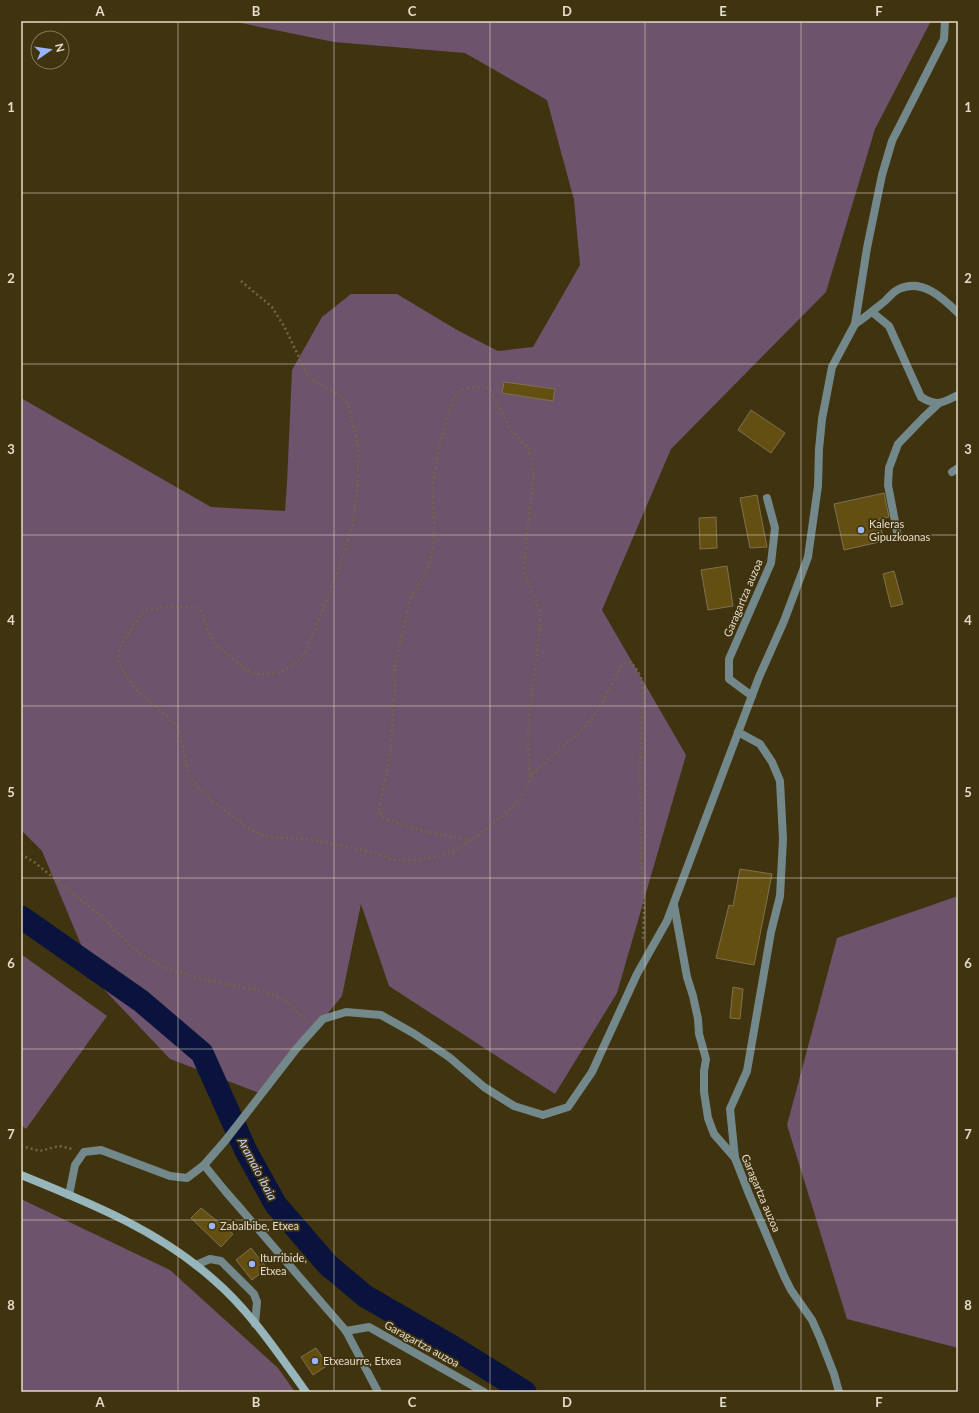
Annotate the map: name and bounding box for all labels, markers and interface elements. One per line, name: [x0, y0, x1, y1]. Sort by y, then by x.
text: A: [94, 3, 105, 19]
text: B: [252, 3, 261, 19]
text: C: [408, 3, 417, 19]
text: D: [562, 3, 572, 19]
text: E: [719, 3, 727, 19]
text: F: [875, 3, 883, 19]
north arrow: [30, 30, 70, 70]
text: N: [53, 42, 68, 53]
text: 1: [7, 99, 15, 115]
text: 1: [964, 99, 972, 115]
text: 2: [7, 270, 15, 286]
text: 2: [964, 270, 972, 286]
text: 3: [7, 441, 15, 457]
text: 3: [964, 441, 972, 457]
place label: Kaleras Gipuzkoanas: [869, 517, 930, 543]
marker: Kaleras Gipuzkoanas: [856, 525, 866, 535]
street label: Garagartza auzoa: [720, 557, 765, 639]
text: 4: [7, 612, 15, 628]
text: 4: [964, 612, 972, 628]
text: 5: [7, 784, 15, 800]
text: 5: [964, 784, 972, 800]
text: 6: [7, 955, 15, 971]
text: 6: [964, 955, 972, 971]
text: 7: [7, 1126, 15, 1142]
text: 7: [964, 1126, 972, 1142]
water label: Aramaio ibaia: [234, 1134, 280, 1203]
street label: Garagartza auzoa: [739, 1152, 784, 1234]
place label: Zabalbibe, Etxea: [220, 1219, 299, 1232]
marker: Zabalbibe, Etxea: [207, 1221, 217, 1231]
place label: Iturribide, Etxea: [260, 1251, 307, 1277]
marker: Iturribide, Etxea: [247, 1259, 257, 1269]
text: 8: [7, 1297, 15, 1313]
text: 8: [964, 1297, 972, 1313]
street label: Garagartza auzoa: [383, 1318, 462, 1369]
place label: Etxeaurre, Etxea: [323, 1354, 401, 1367]
marker: Etxeaurre, Etxea: [310, 1356, 320, 1366]
text: A: [94, 1394, 105, 1410]
text: B: [252, 1394, 261, 1410]
text: C: [408, 1394, 417, 1410]
text: D: [562, 1394, 572, 1410]
text: E: [719, 1394, 727, 1410]
text: F: [875, 1394, 883, 1410]

